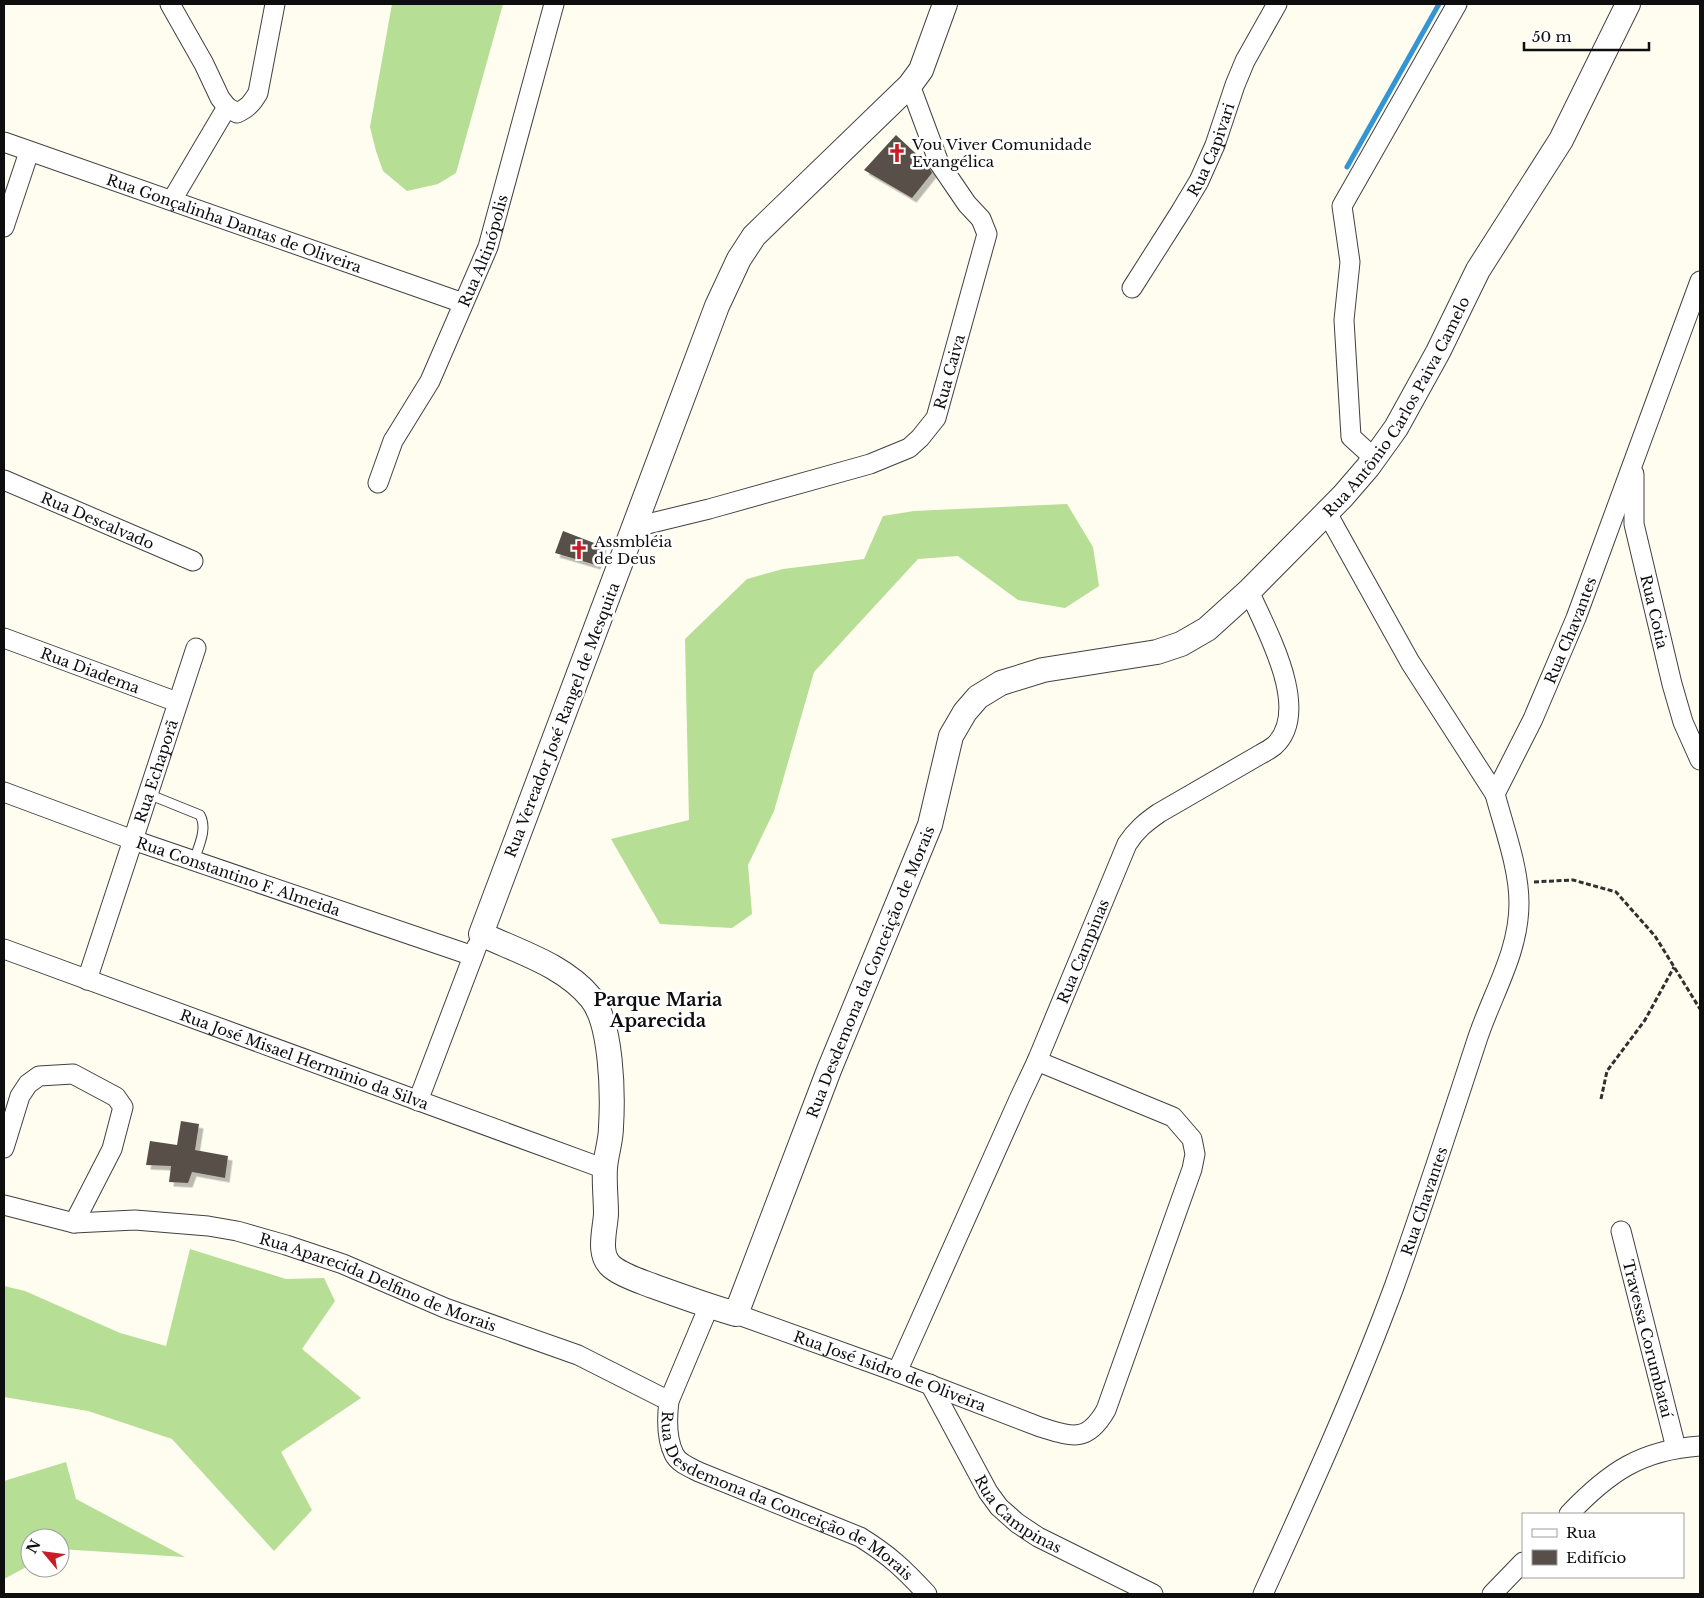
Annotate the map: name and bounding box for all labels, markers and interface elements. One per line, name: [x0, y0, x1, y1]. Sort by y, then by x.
scale bar: [1524, 20, 1649, 52]
text: 50 m: [1532, 27, 1572, 46]
street label: Rua Capivari: [1183, 100, 1238, 200]
place label: Vou Viver Comunidade Evangélica: [911, 135, 1092, 171]
church icon: Vou Viver Comunidade Evangélica: [886, 142, 908, 164]
street label: Rua Gonçalinha Dantas de Oliveira: [104, 169, 365, 276]
street label: Rua Altinópolis: [454, 192, 511, 310]
street label: Rua Antônio Carlos Paiva Camelo: [1319, 293, 1473, 520]
street label: Rua Caiva: [929, 331, 968, 411]
street label: Rua Descalvado: [38, 488, 157, 553]
place label: Assmbléia de Deus: [593, 532, 673, 568]
church icon: Assmbléia de Deus: [568, 539, 590, 561]
street label: Rua Cotia: [1637, 573, 1673, 651]
street label: Rua Chavantes: [1540, 574, 1600, 686]
street label: Rua Vereador José Rangel de Mesquita: [501, 579, 624, 860]
street label: Rua Diadema: [38, 643, 143, 697]
street label: Rua Echaporã: [130, 716, 182, 825]
street label: Rua Desdemona da Conceição de Morais: [802, 823, 938, 1121]
street label: Rua Constantino F. Almeida: [134, 832, 344, 920]
street label: Rua Campinas: [1052, 896, 1113, 1006]
district label: Parque Maria Aparecida: [594, 989, 723, 1032]
street label: Rua José Misael Hermínio da Silva: [178, 1005, 432, 1113]
street label: Rua Chavantes: [1396, 1144, 1451, 1258]
street label: Rua Aparecida Delfino de Morais: [257, 1228, 499, 1335]
street label: Travessa Corumbataí: [1619, 1258, 1678, 1420]
street label: Rua José Isidro de Oliveira: [791, 1326, 990, 1415]
street label: Rua Desdemona da Conceição de Morais: [658, 1411, 918, 1584]
street label: Rua Campinas: [971, 1471, 1065, 1557]
legend: [1522, 1513, 1684, 1578]
text: Rua: [1566, 1523, 1597, 1542]
north arrow: [20, 1528, 70, 1578]
text: N: [23, 1537, 45, 1557]
text: Edifício: [1566, 1548, 1627, 1567]

